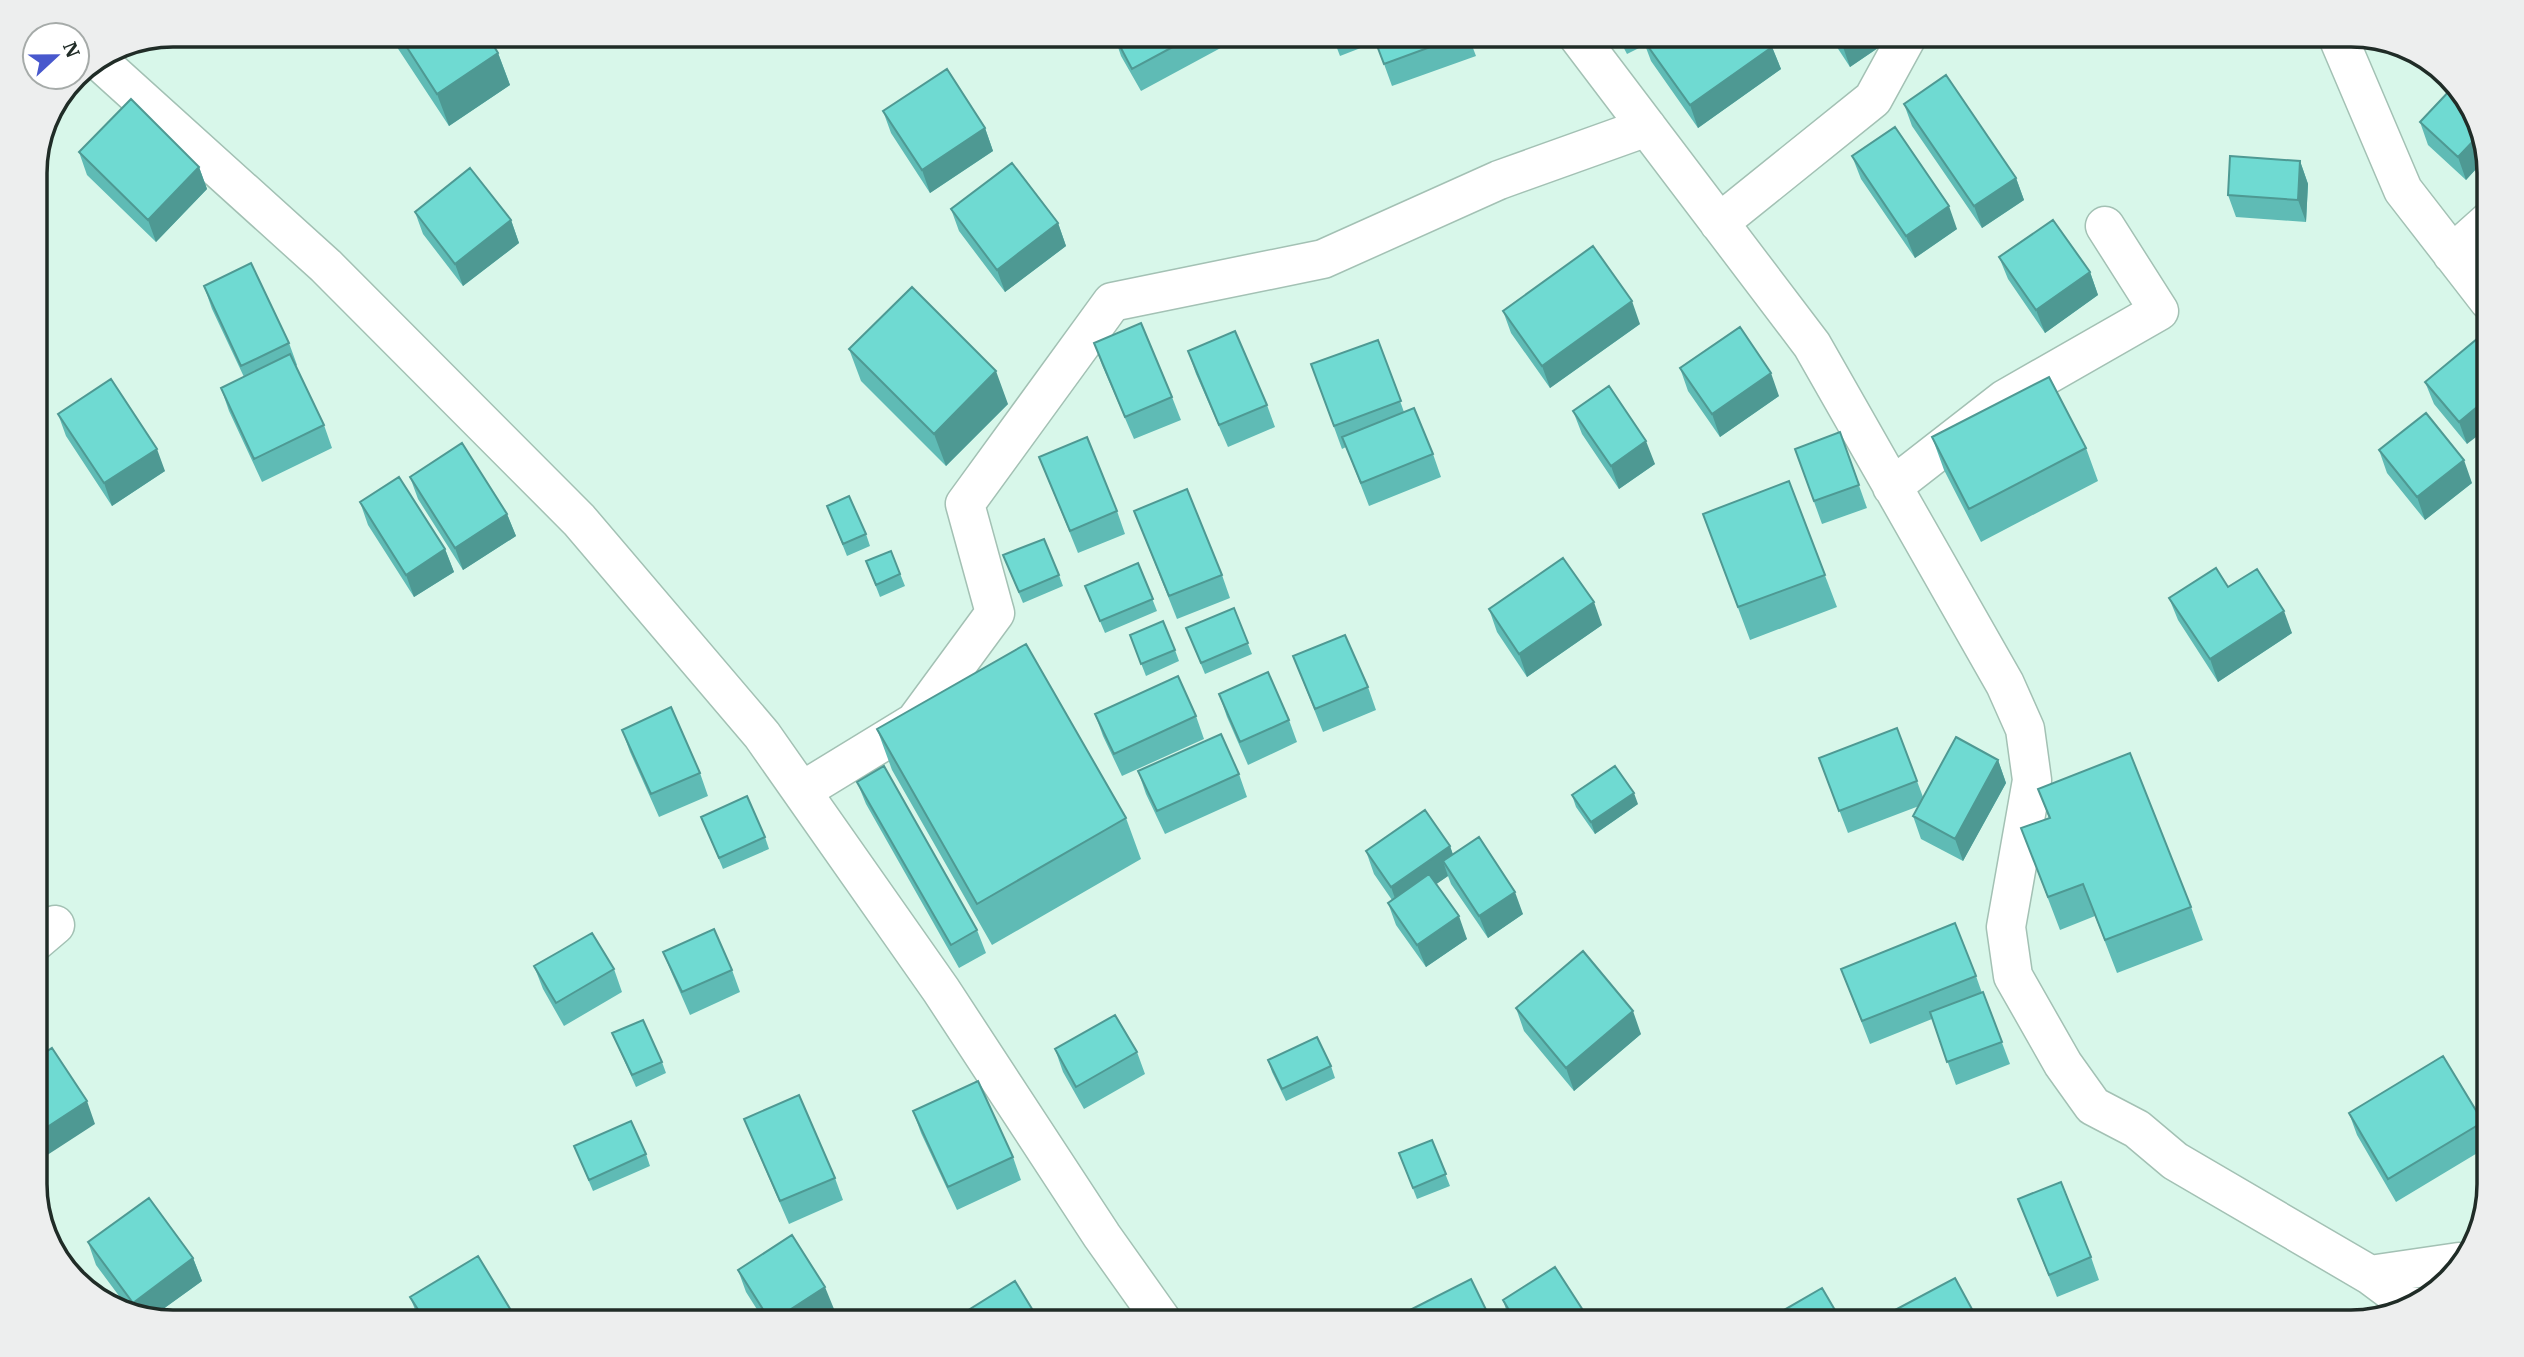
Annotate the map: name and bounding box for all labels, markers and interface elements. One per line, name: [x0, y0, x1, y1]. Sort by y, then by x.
north arrow: [21, 21, 91, 91]
text: N: [58, 38, 86, 61]

